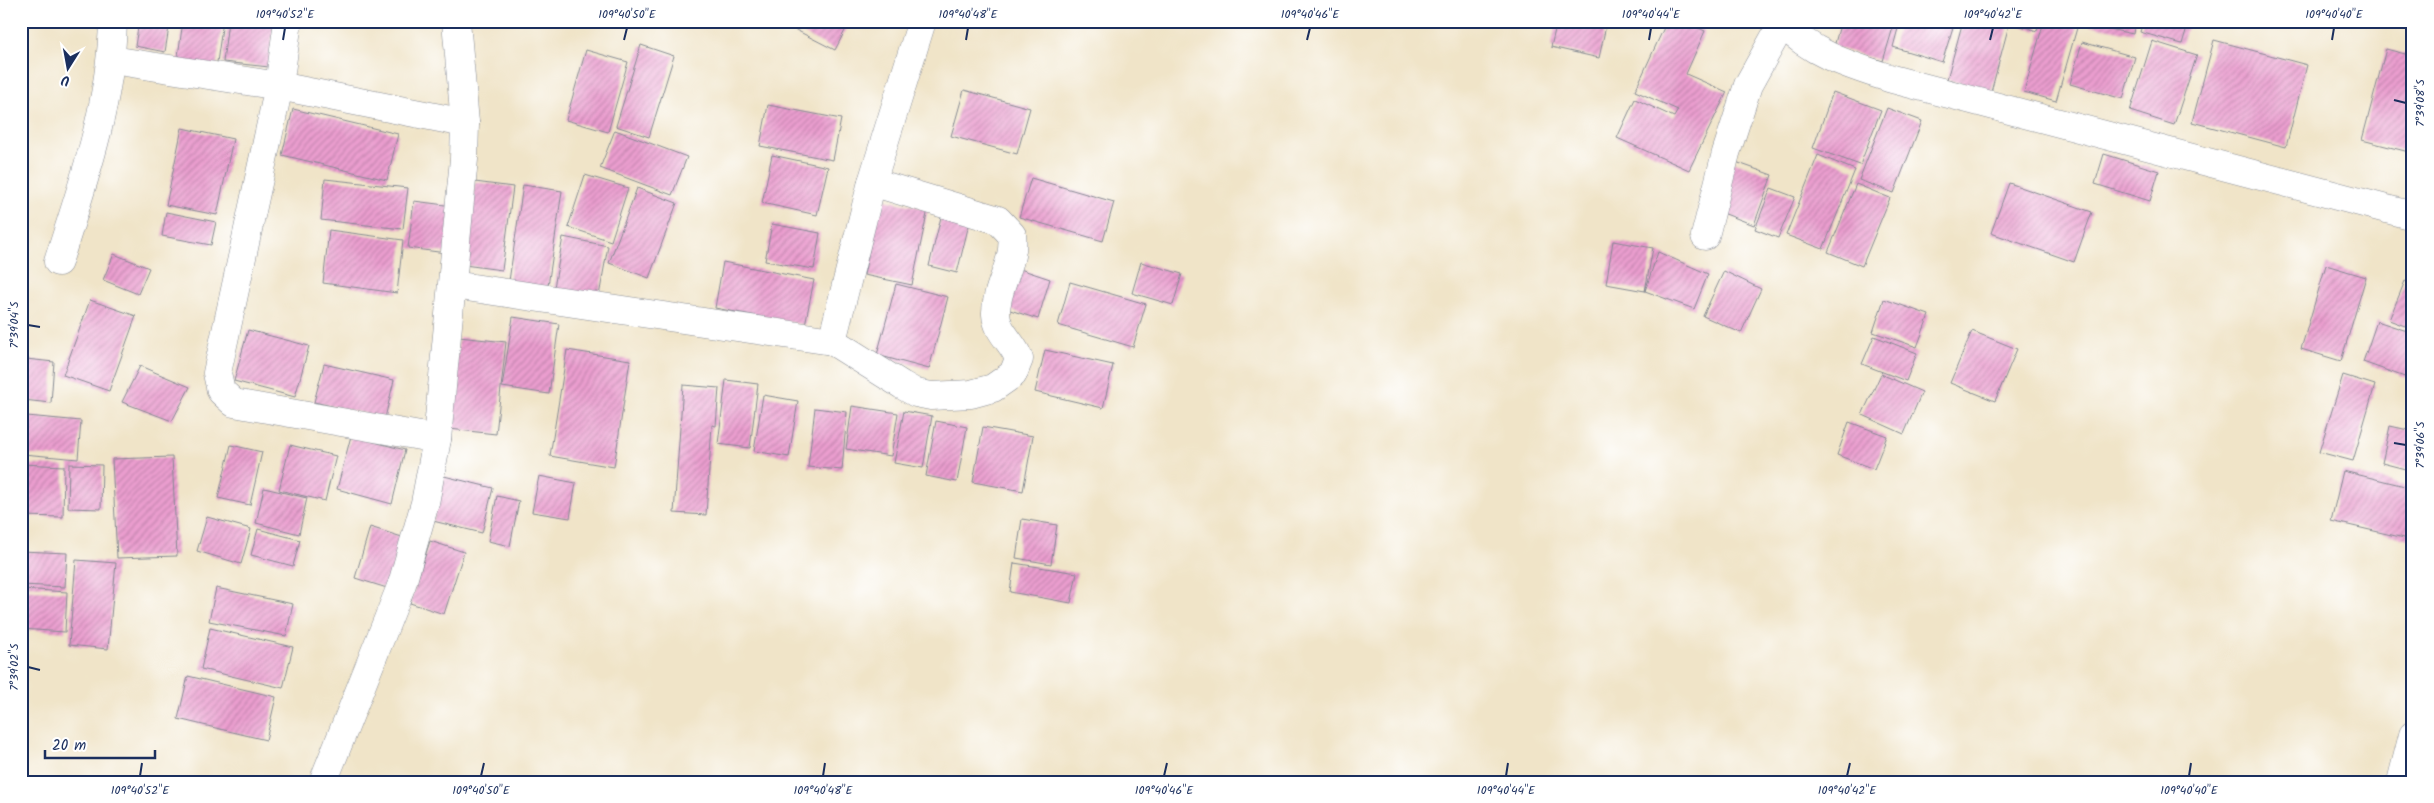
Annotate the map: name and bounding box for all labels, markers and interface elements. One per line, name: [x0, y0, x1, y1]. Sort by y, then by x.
text: 109°40'52"E: [256, 5, 315, 24]
text: 109°40'50"E: [598, 5, 657, 24]
text: 109°40'48"E: [939, 5, 998, 24]
text: 109°40'46"E: [1281, 5, 1340, 24]
text: 109°40'44"E: [1622, 5, 1681, 24]
text: 109°40'42"E: [1964, 5, 2023, 24]
text: 109°40'40"E: [2305, 5, 2364, 24]
north arrow: [42, 42, 92, 92]
text: U: [59, 68, 72, 91]
text: 7°39'08"S: [2411, 79, 2430, 127]
text: 7°39'04"S: [5, 301, 24, 349]
text: 7°39'06"S: [2411, 421, 2430, 469]
text: 7°39'02"S: [5, 643, 24, 691]
scale bar: [45, 728, 155, 760]
text: 20 m: [52, 734, 86, 758]
text: 109°40'52"E: [111, 781, 170, 800]
text: 109°40'50"E: [452, 781, 511, 800]
text: 109°40'48"E: [794, 781, 853, 800]
text: 109°40'46"E: [1135, 781, 1194, 800]
text: 109°40'44"E: [1477, 781, 1536, 800]
text: 109°40'42"E: [1818, 781, 1877, 800]
text: 109°40'40"E: [2160, 781, 2219, 800]

